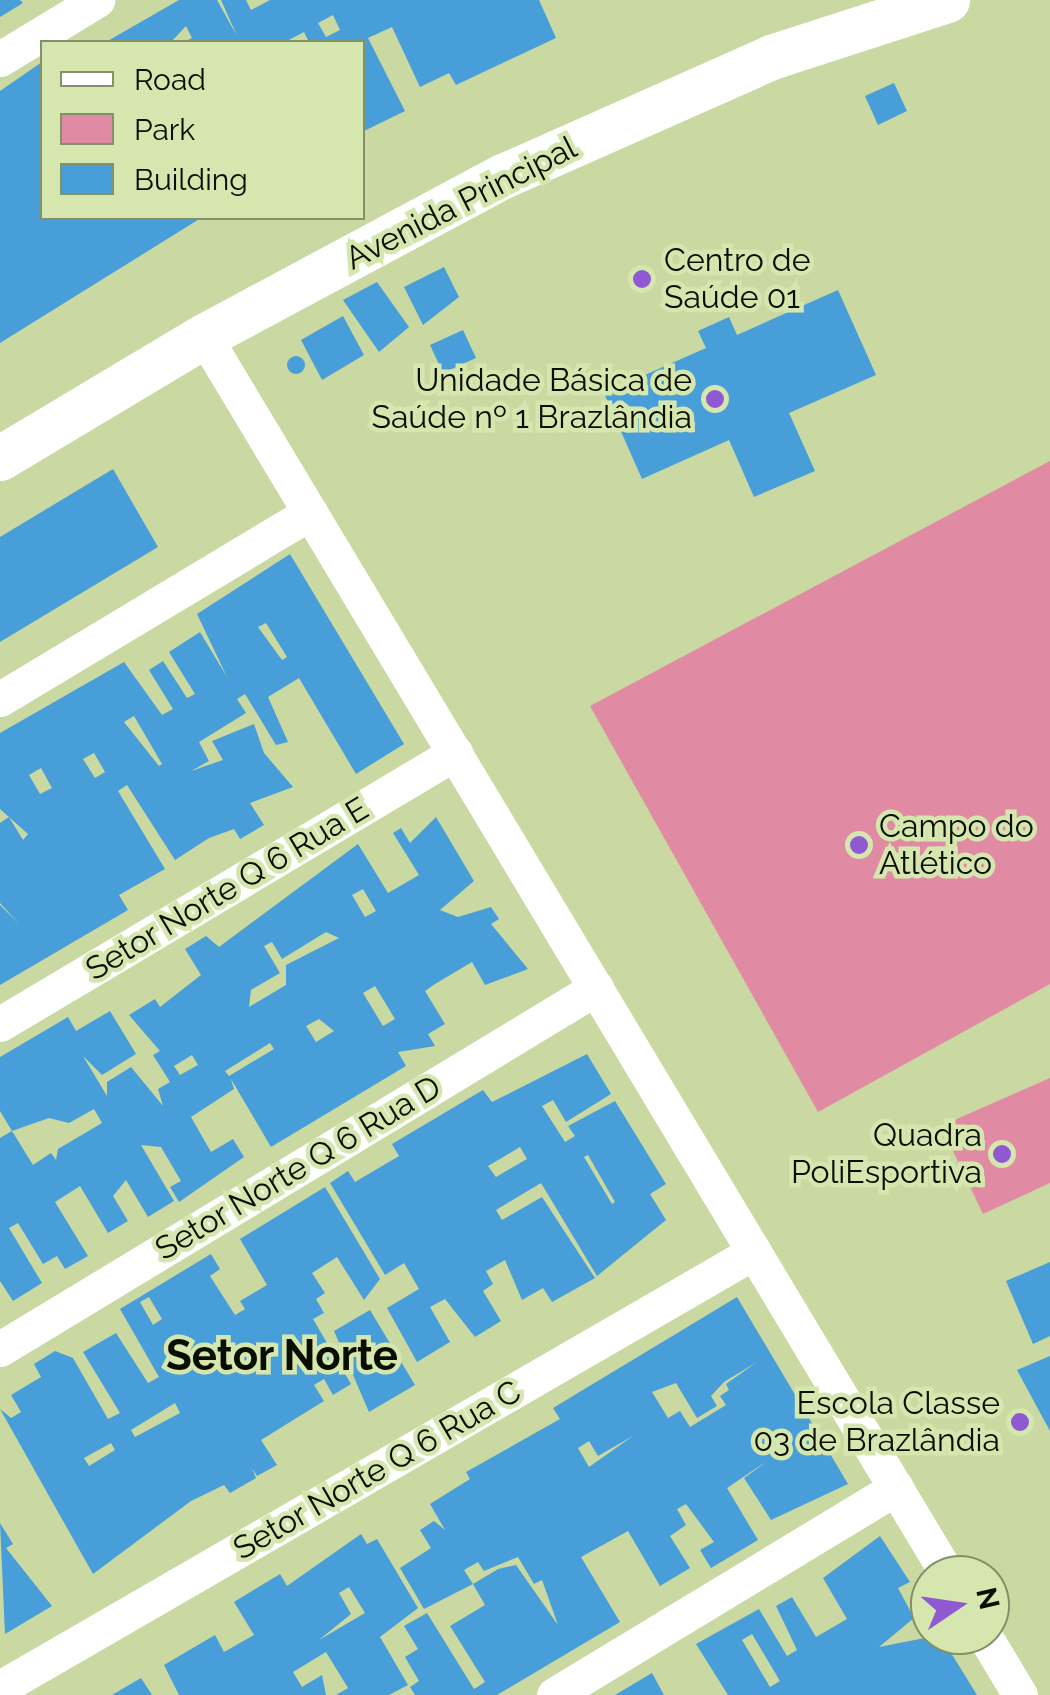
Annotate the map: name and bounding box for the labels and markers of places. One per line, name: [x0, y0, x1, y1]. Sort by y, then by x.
place label: Centro de Saúde 01: [664, 242, 811, 317]
marker: Centro de Saúde 01: [629, 266, 655, 292]
place label: Unidade Básica de Saúde nº 1 Brazlândia: [371, 362, 692, 437]
marker: Unidade Básica de Saúde nº 1 Brazlândia: [702, 386, 728, 412]
place label: Campo do Atlético: [879, 808, 1034, 883]
marker: Campo do Atlético: [848, 834, 870, 856]
place label: Quadra PoliEsportiva: [791, 1117, 982, 1192]
marker: Quadra PoliEsportiva: [991, 1143, 1013, 1165]
place label: Escola Classe 03 de Brazlândia: [754, 1385, 1000, 1460]
marker: Escola Classe 03 de Brazlândia: [1009, 1411, 1031, 1433]

